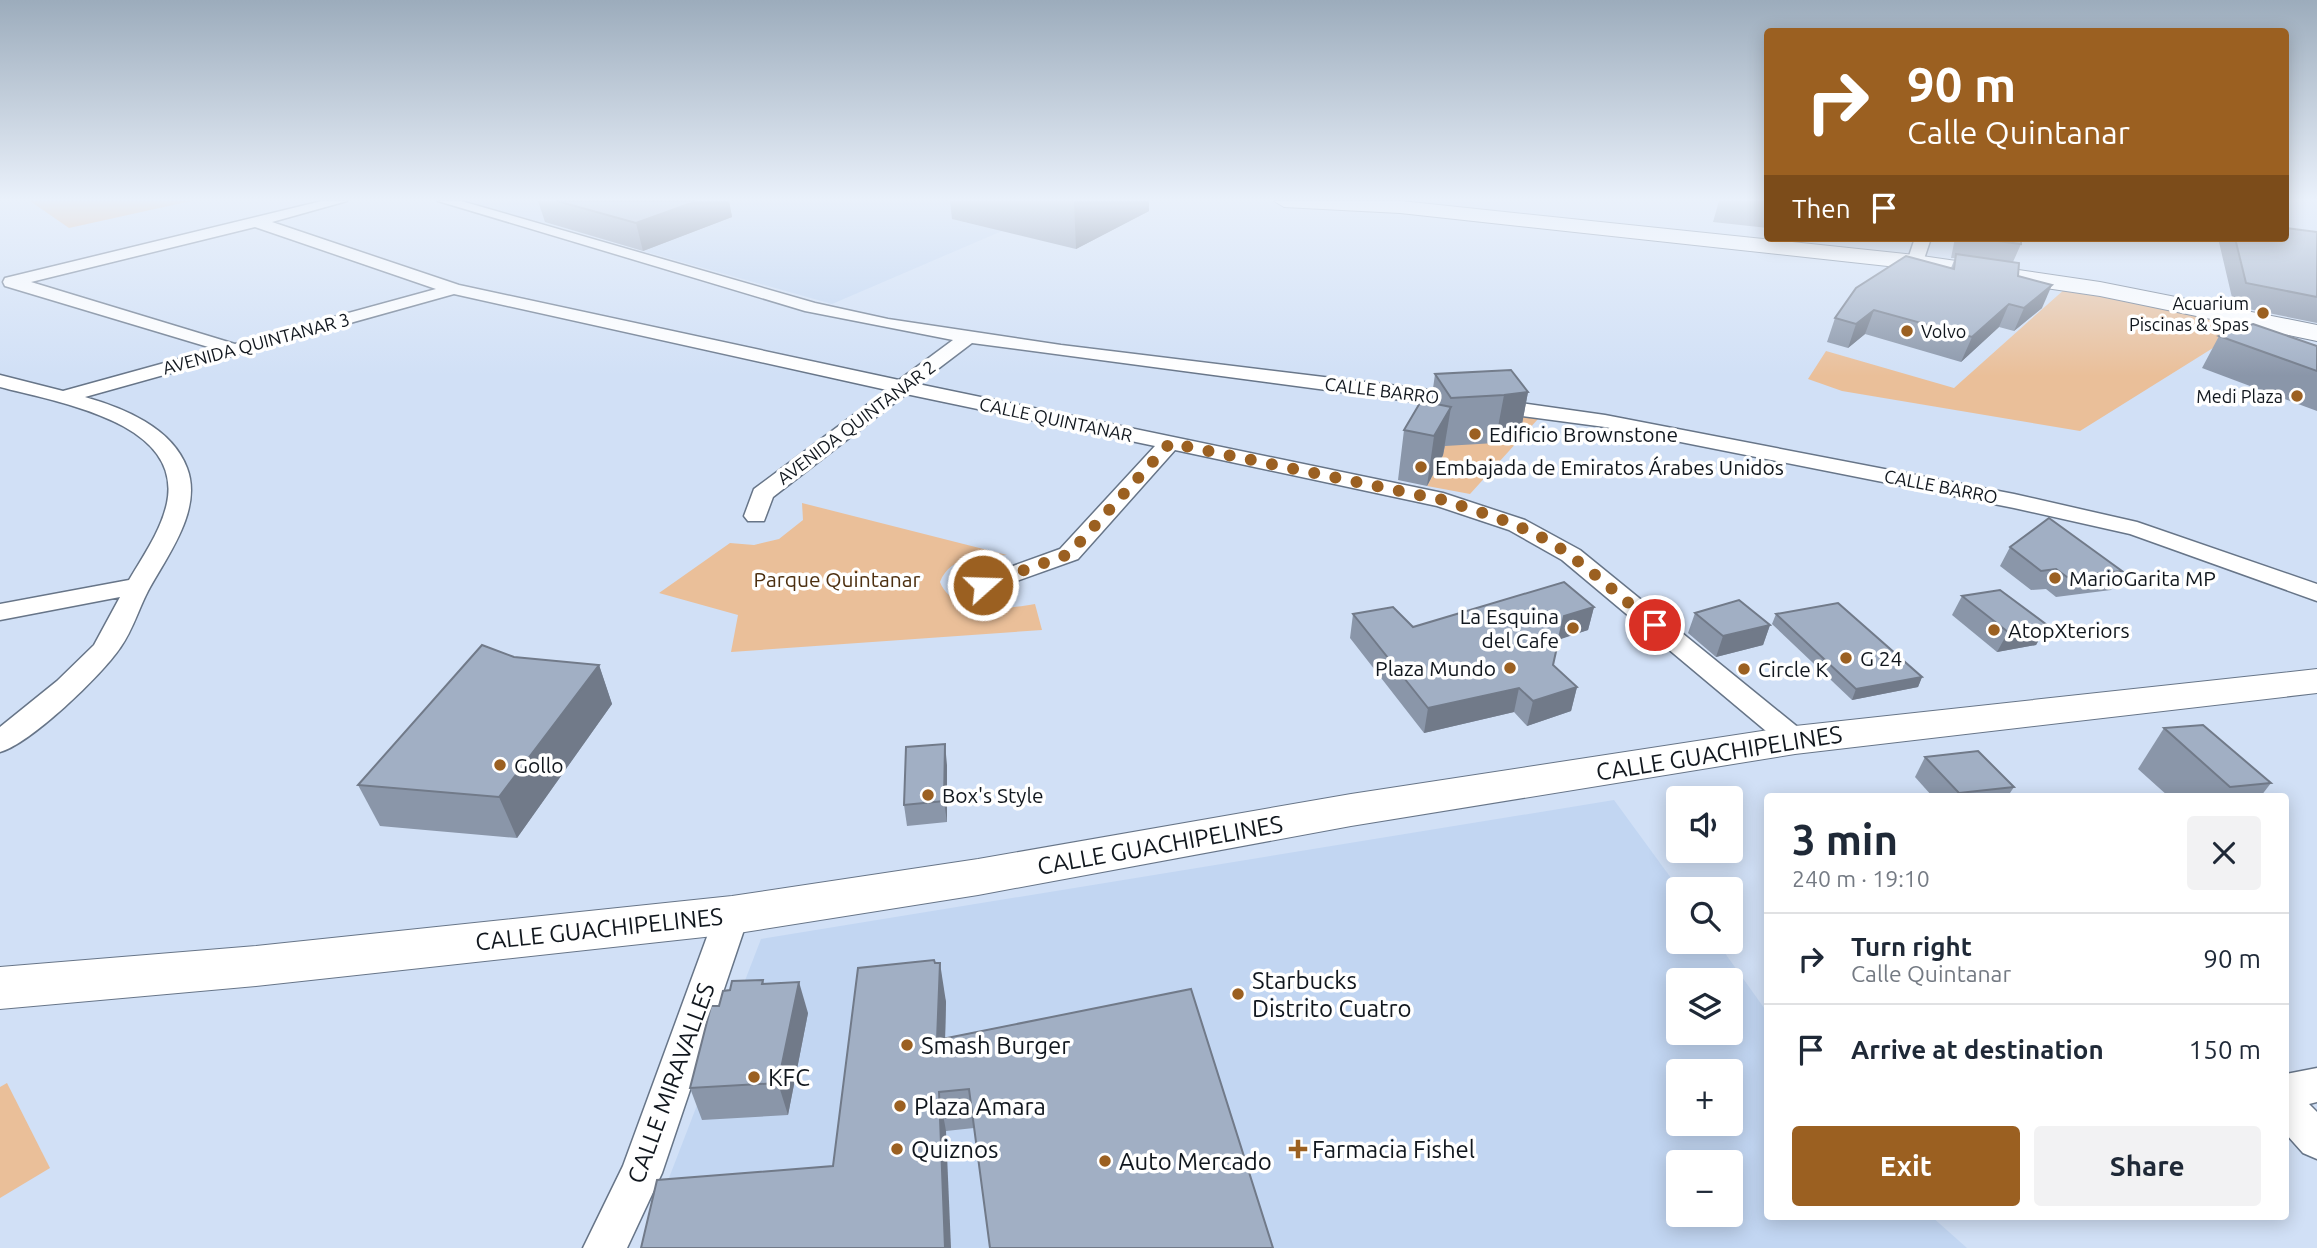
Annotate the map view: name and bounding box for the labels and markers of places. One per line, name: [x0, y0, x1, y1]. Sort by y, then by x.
place label: Acuarium Piscinas & Spas: [2129, 293, 2249, 334]
marker: Acuarium Piscinas & Spas: [2255, 305, 2271, 321]
place label: Volvo: [1921, 321, 1966, 341]
marker: Volvo: [1899, 323, 1915, 339]
place label: Medi Plaza: [2196, 386, 2283, 406]
marker: Medi Plaza: [2289, 388, 2305, 404]
place label: Edificio Brownstone: [1489, 422, 1678, 446]
marker: Edificio Brownstone: [1467, 426, 1483, 442]
place label: Embajada de Emiratos Árabes Unidos: [1435, 455, 1784, 479]
marker: Embajada de Emiratos Árabes Unidos: [1413, 459, 1429, 475]
place label: MarioGarita MP: [2069, 566, 2216, 590]
marker: MarioGarita MP: [2047, 570, 2063, 586]
pin: [1625, 595, 1685, 655]
place label: La Esquina del Cafe: [1460, 604, 1559, 652]
place label: AtopXteriors: [2008, 618, 2130, 642]
marker: La Esquina del Cafe: [1565, 620, 1581, 636]
marker: AtopXteriors: [1986, 622, 2002, 638]
place label: G 24: [1860, 646, 1902, 670]
marker: G 24: [1838, 650, 1854, 666]
place label: Plaza Mundo: [1375, 656, 1496, 680]
place label: Circle K: [1758, 657, 1829, 681]
marker: Plaza Mundo: [1502, 660, 1518, 676]
marker: Circle K: [1736, 661, 1752, 677]
place label: Gollo: [514, 753, 564, 777]
marker: Gollo: [492, 757, 508, 773]
place label: Box's Style: [942, 783, 1044, 807]
marker: Box's Style: [920, 787, 936, 803]
place label: Starbucks Distrito Cuatro: [1252, 967, 1412, 1022]
marker: Starbucks Distrito Cuatro: [1230, 986, 1246, 1002]
place label: Smash Burger: [921, 1032, 1070, 1059]
marker: Smash Burger: [899, 1037, 915, 1053]
place label: KFC: [768, 1064, 810, 1091]
marker: KFC: [746, 1069, 762, 1085]
place label: Plaza Amara: [914, 1093, 1046, 1120]
marker: Plaza Amara: [892, 1098, 908, 1114]
place label: Quiznos: [911, 1136, 998, 1163]
place label: Farmacia Fishel: [1312, 1136, 1475, 1163]
marker: Quiznos: [889, 1141, 905, 1157]
marker: Farmacia Fishel: [1290, 1141, 1306, 1157]
place label: Auto Mercado: [1119, 1148, 1272, 1175]
marker: Auto Mercado: [1097, 1153, 1113, 1169]

